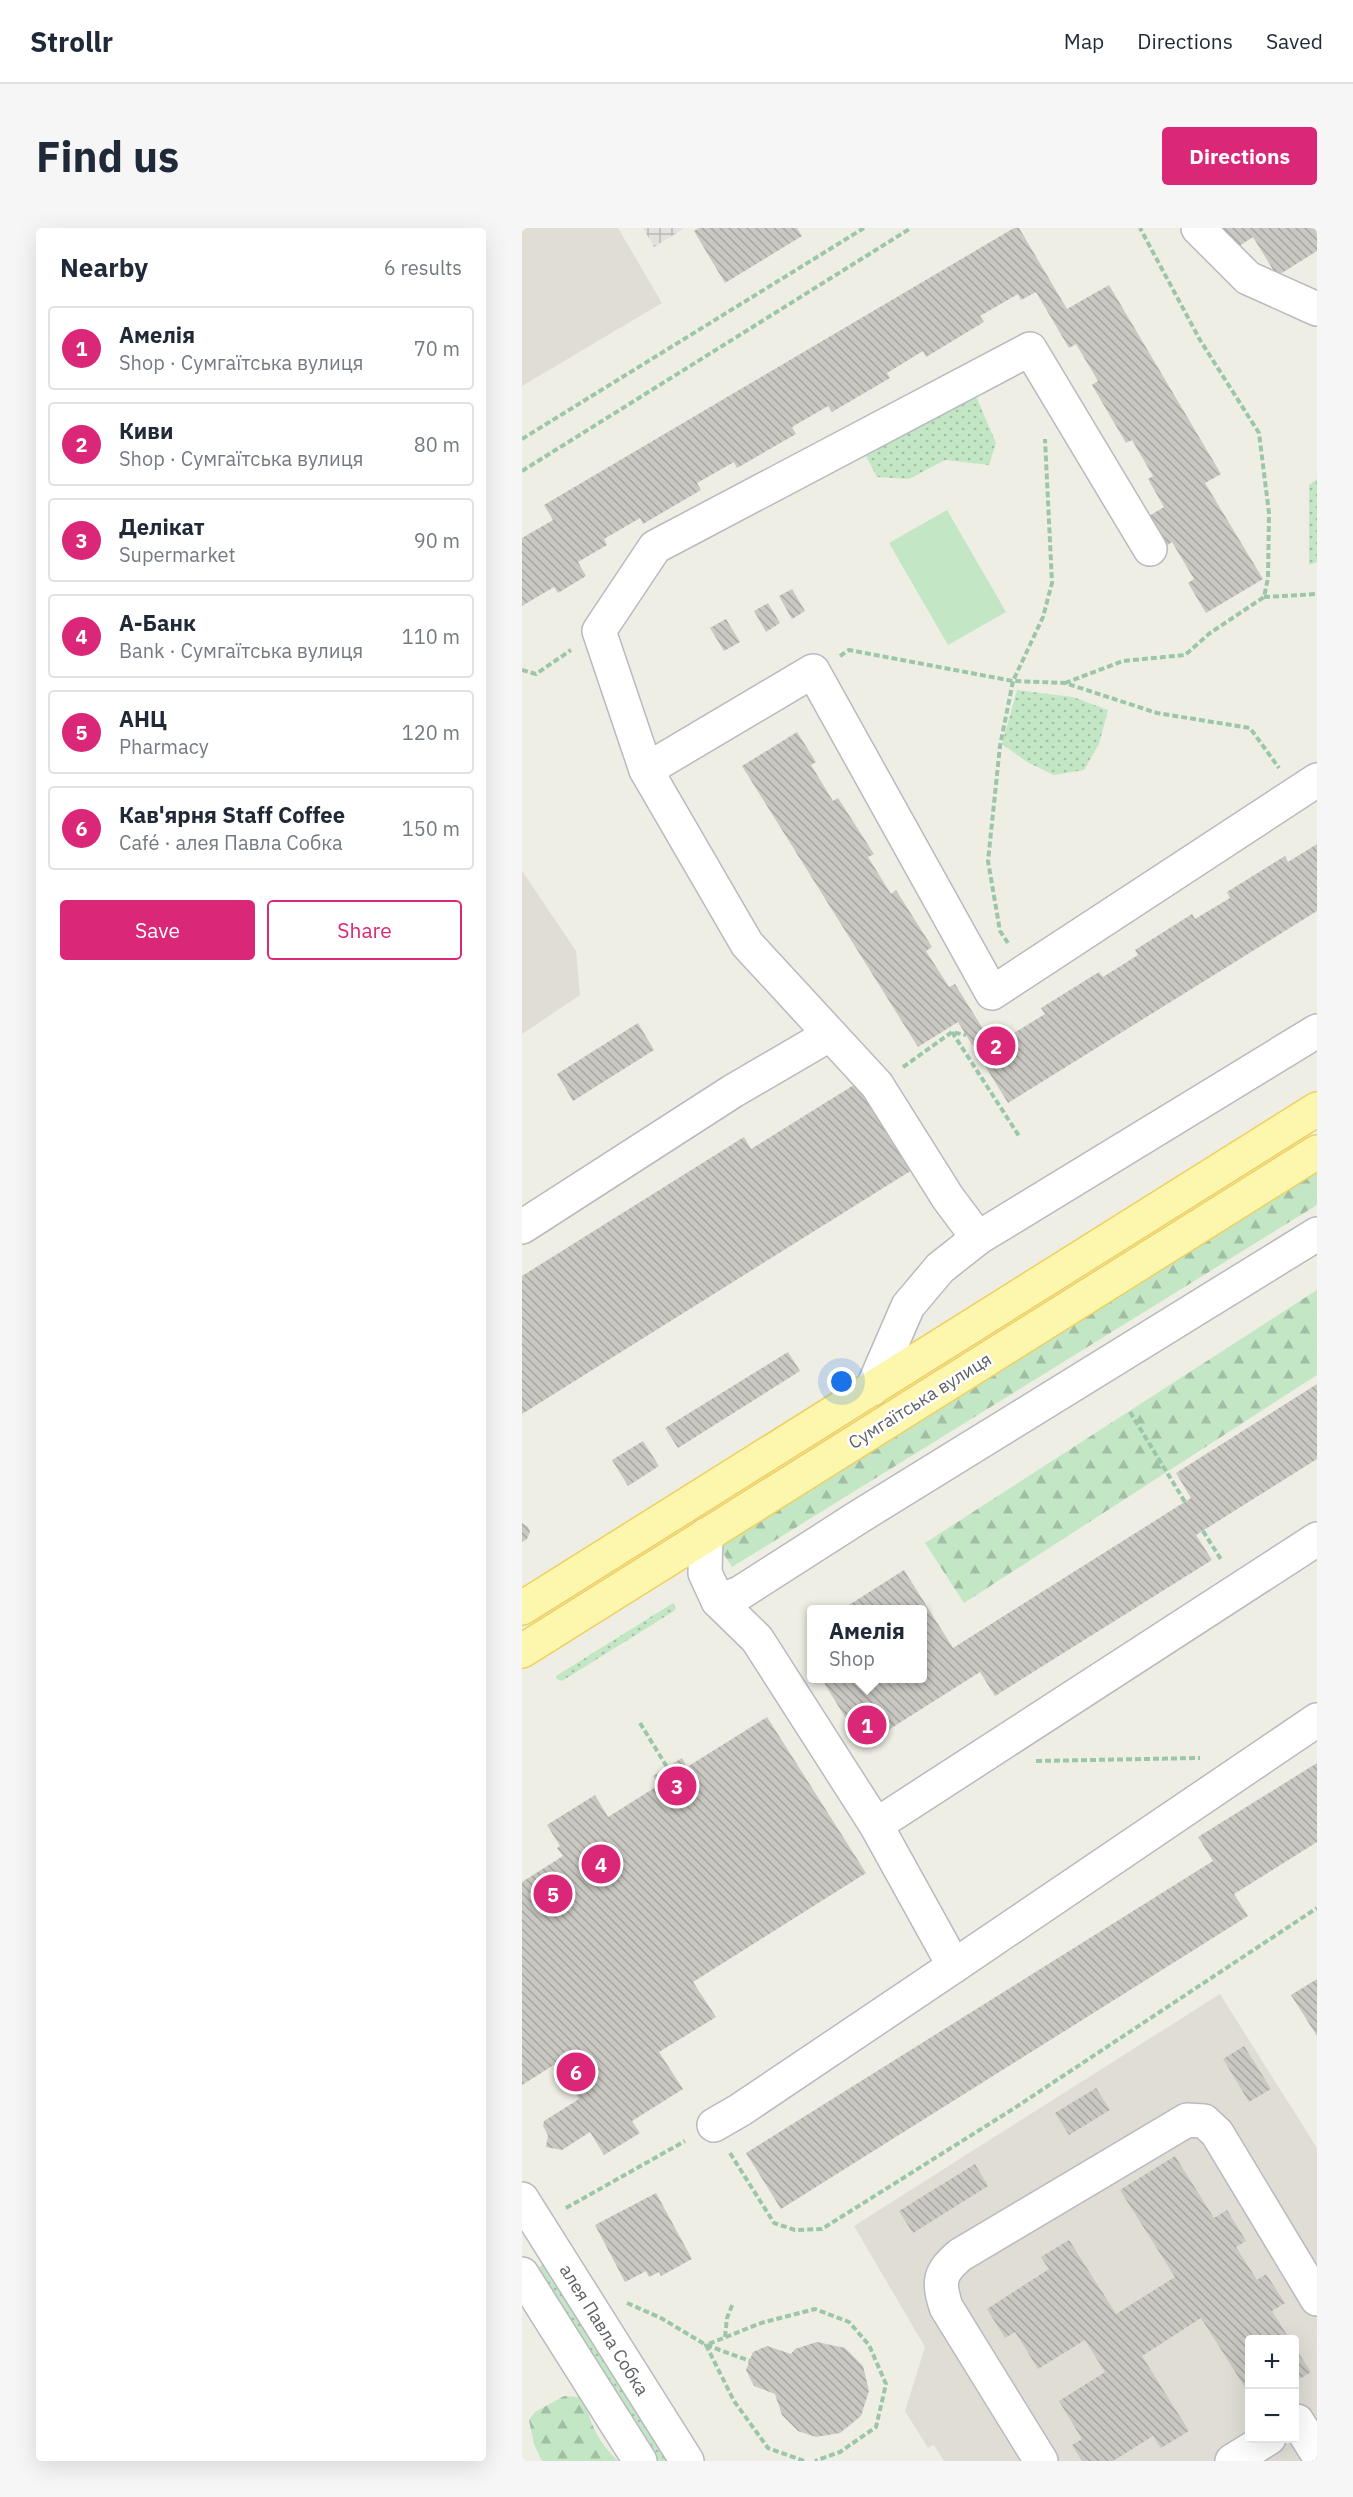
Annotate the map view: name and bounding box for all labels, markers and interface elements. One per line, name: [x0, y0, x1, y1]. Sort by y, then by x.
text: Strollr: [30, 23, 113, 60]
text: Map: [1064, 27, 1104, 55]
text: Directions: [1137, 27, 1233, 55]
text: Saved: [1266, 27, 1323, 55]
button: Directions: [1162, 127, 1317, 185]
text: Find us: [36, 129, 179, 184]
text: Nearby: [60, 250, 148, 284]
text: 6 results: [384, 254, 462, 281]
text: Амелія: [119, 320, 195, 349]
text: 1: [76, 335, 88, 362]
text: 70 m: [414, 335, 460, 362]
text: Shop · Сумгаїтська вулиця: [119, 349, 363, 376]
text: Киви: [119, 416, 173, 445]
text: 2: [76, 431, 88, 458]
text: 80 m: [414, 431, 460, 458]
text: Shop · Сумгаїтська вулиця: [119, 445, 363, 472]
text: Делікат: [119, 512, 205, 541]
text: 3: [76, 527, 88, 554]
text: 90 m: [414, 527, 460, 554]
text: Supermarket: [119, 541, 236, 568]
text: А-Банк: [119, 608, 196, 637]
text: 4: [76, 623, 88, 650]
text: 110 m: [402, 623, 460, 650]
text: Bank · Сумгаїтська вулиця: [119, 637, 363, 664]
text: АНЦ: [119, 704, 167, 733]
text: 5: [76, 719, 88, 746]
text: 120 m: [402, 719, 460, 746]
text: Pharmacy: [119, 733, 209, 760]
text: Кав'ярня Staff Coffee: [119, 800, 345, 829]
text: 6: [76, 815, 88, 842]
text: 150 m: [402, 815, 460, 842]
text: Café · алея Павла Собка: [119, 829, 343, 856]
button: Save: [60, 900, 255, 960]
button: Share: [267, 900, 462, 960]
pin: 2: [976, 1024, 1016, 1068]
street label: Сумгаїтська вулиця: [844, 1347, 996, 1454]
your location: [827, 1367, 856, 1396]
popup: [807, 1605, 927, 1683]
text: Амелія: [829, 1616, 905, 1645]
text: Shop: [829, 1645, 875, 1672]
pin: 1: [848, 1702, 886, 1748]
pin: 3: [658, 1764, 696, 1808]
pin: 4: [582, 1842, 620, 1886]
pin: 5: [534, 1872, 573, 1916]
pin: 6: [556, 2050, 596, 2094]
street label: алея Павла Собка: [555, 2260, 654, 2400]
map controls: [1245, 2335, 1299, 2443]
button: +: [1245, 2335, 1299, 2389]
button: −: [1245, 2389, 1299, 2443]

